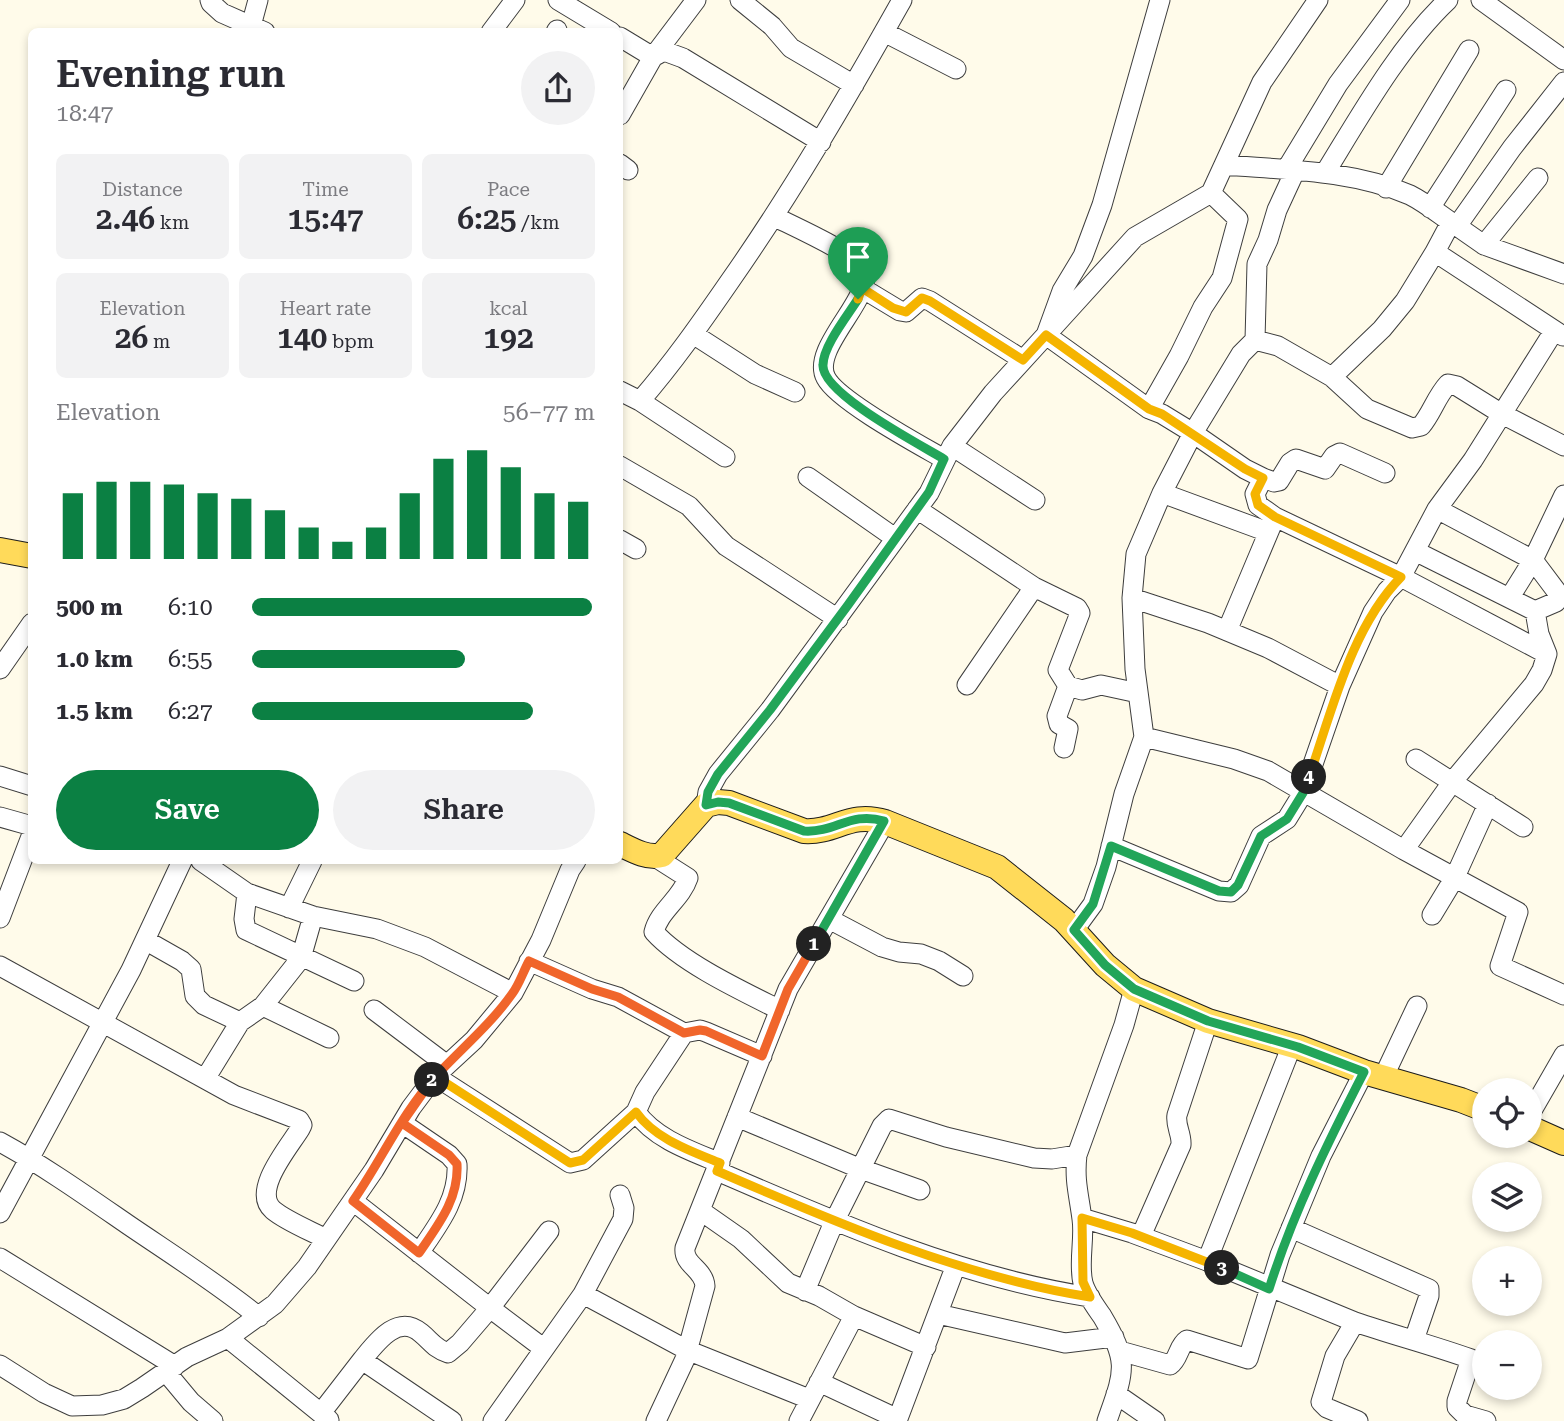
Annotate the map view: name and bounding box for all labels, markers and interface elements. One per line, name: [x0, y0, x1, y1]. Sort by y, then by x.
button: share: [521, 51, 595, 125]
text: Evening run: [56, 52, 285, 96]
text: 18:47: [56, 100, 113, 127]
text: Distance: [102, 178, 183, 201]
text: Time: [302, 178, 349, 201]
text: Pace: [487, 178, 530, 201]
text: 2.46: [96, 201, 155, 236]
text: 15:47: [287, 201, 364, 236]
text: 6:25: [457, 201, 517, 236]
text: km: [155, 211, 189, 234]
text: /km: [517, 211, 560, 234]
pin: [828, 227, 888, 299]
icon: arrive: [839, 238, 877, 276]
text: Elevation: [99, 297, 186, 320]
text: Heart rate: [280, 297, 371, 320]
text: kcal: [489, 297, 528, 320]
text: 26: [115, 320, 148, 355]
text: 140: [277, 320, 327, 355]
text: 192: [483, 320, 534, 355]
text: m: [148, 330, 170, 353]
text: bpm: [327, 330, 374, 353]
text: Elevation: [56, 399, 160, 426]
text: 56–77 m: [503, 399, 595, 426]
text: 500 m: [56, 594, 123, 621]
text: 6:10: [168, 594, 213, 621]
text: 1.0 km: [56, 646, 133, 673]
text: 6:55: [168, 646, 213, 673]
text: 1.5 km: [56, 698, 133, 725]
text: 6:27: [168, 698, 213, 725]
pin: 4: [1292, 760, 1326, 794]
text: 4: [1303, 765, 1314, 788]
button: Save: [56, 770, 319, 850]
button: Share: [333, 770, 595, 850]
pin: 1: [796, 926, 832, 962]
text: 1: [808, 932, 819, 955]
pin: 2: [414, 1062, 450, 1098]
text: 2: [426, 1068, 437, 1091]
map controls: [1472, 1078, 1542, 1400]
button: locate: [1472, 1078, 1542, 1148]
button: layers: [1472, 1162, 1542, 1232]
button: +: [1472, 1246, 1542, 1316]
pin: 3: [1204, 1250, 1240, 1286]
text: 3: [1216, 1256, 1227, 1279]
button: −: [1472, 1330, 1542, 1400]

